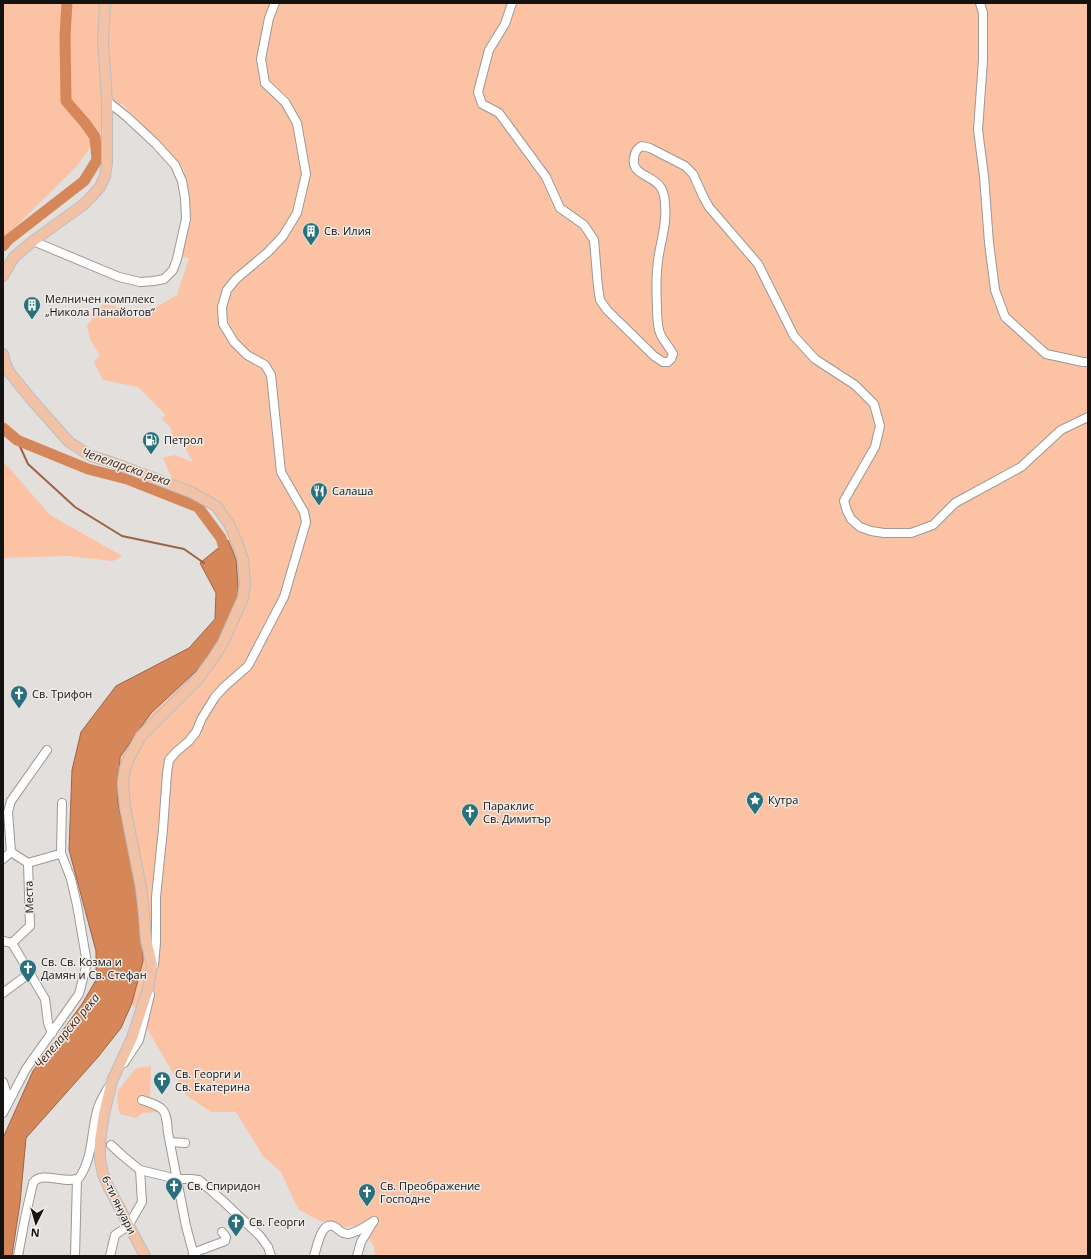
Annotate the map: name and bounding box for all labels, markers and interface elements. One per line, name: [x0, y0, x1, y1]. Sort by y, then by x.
building icon: Св. Илия: [301, 221, 321, 246]
place label: Св. Илия: [324, 223, 371, 238]
place label: Мелничен комплекс „Никола Панайотов“: [45, 291, 155, 319]
building icon: Мелничен комплекс „Никола Панайотов“: [22, 295, 42, 320]
fuel station icon: Петрол: [141, 430, 161, 455]
place label: Петрол: [164, 432, 203, 447]
water label: Чепеларска река: [79, 443, 173, 490]
restaurant icon: Салаша: [309, 481, 329, 506]
place label: Салаша: [332, 483, 373, 498]
church icon: Св. Трифон: [9, 684, 29, 709]
place label: Св. Трифон: [32, 686, 92, 701]
place icon: Кутра: [745, 790, 765, 815]
place label: Кутра: [768, 792, 798, 807]
place label: Параклис Св. Димитър: [483, 798, 551, 826]
church icon: Параклис Св. Димитър: [460, 802, 480, 827]
street label: Места: [20, 880, 37, 914]
place label: Св. Св. Козма и Дамян и Св. Стефан: [41, 954, 147, 982]
church icon: Св. Св. Козма и Дамян и Св. Стефан: [18, 958, 38, 983]
water label: Чепеларска река: [30, 989, 103, 1072]
place label: Св. Георги и Св. Екатерина: [175, 1066, 250, 1094]
church icon: Св. Георги и Св. Екатерина: [152, 1070, 172, 1095]
street label: 6-ти януари: [99, 1173, 140, 1236]
church icon: Св. Спиридон: [164, 1176, 184, 1201]
place label: Св. Спиридон: [187, 1178, 260, 1193]
place label: Св. Преображение Господне: [380, 1178, 480, 1206]
church icon: Св. Преображение Господне: [357, 1182, 377, 1207]
north arrow: [16, 1203, 56, 1243]
church icon: Св. Георги: [226, 1212, 246, 1237]
place label: Св. Георги: [249, 1214, 305, 1229]
text: N: [30, 1226, 40, 1241]

